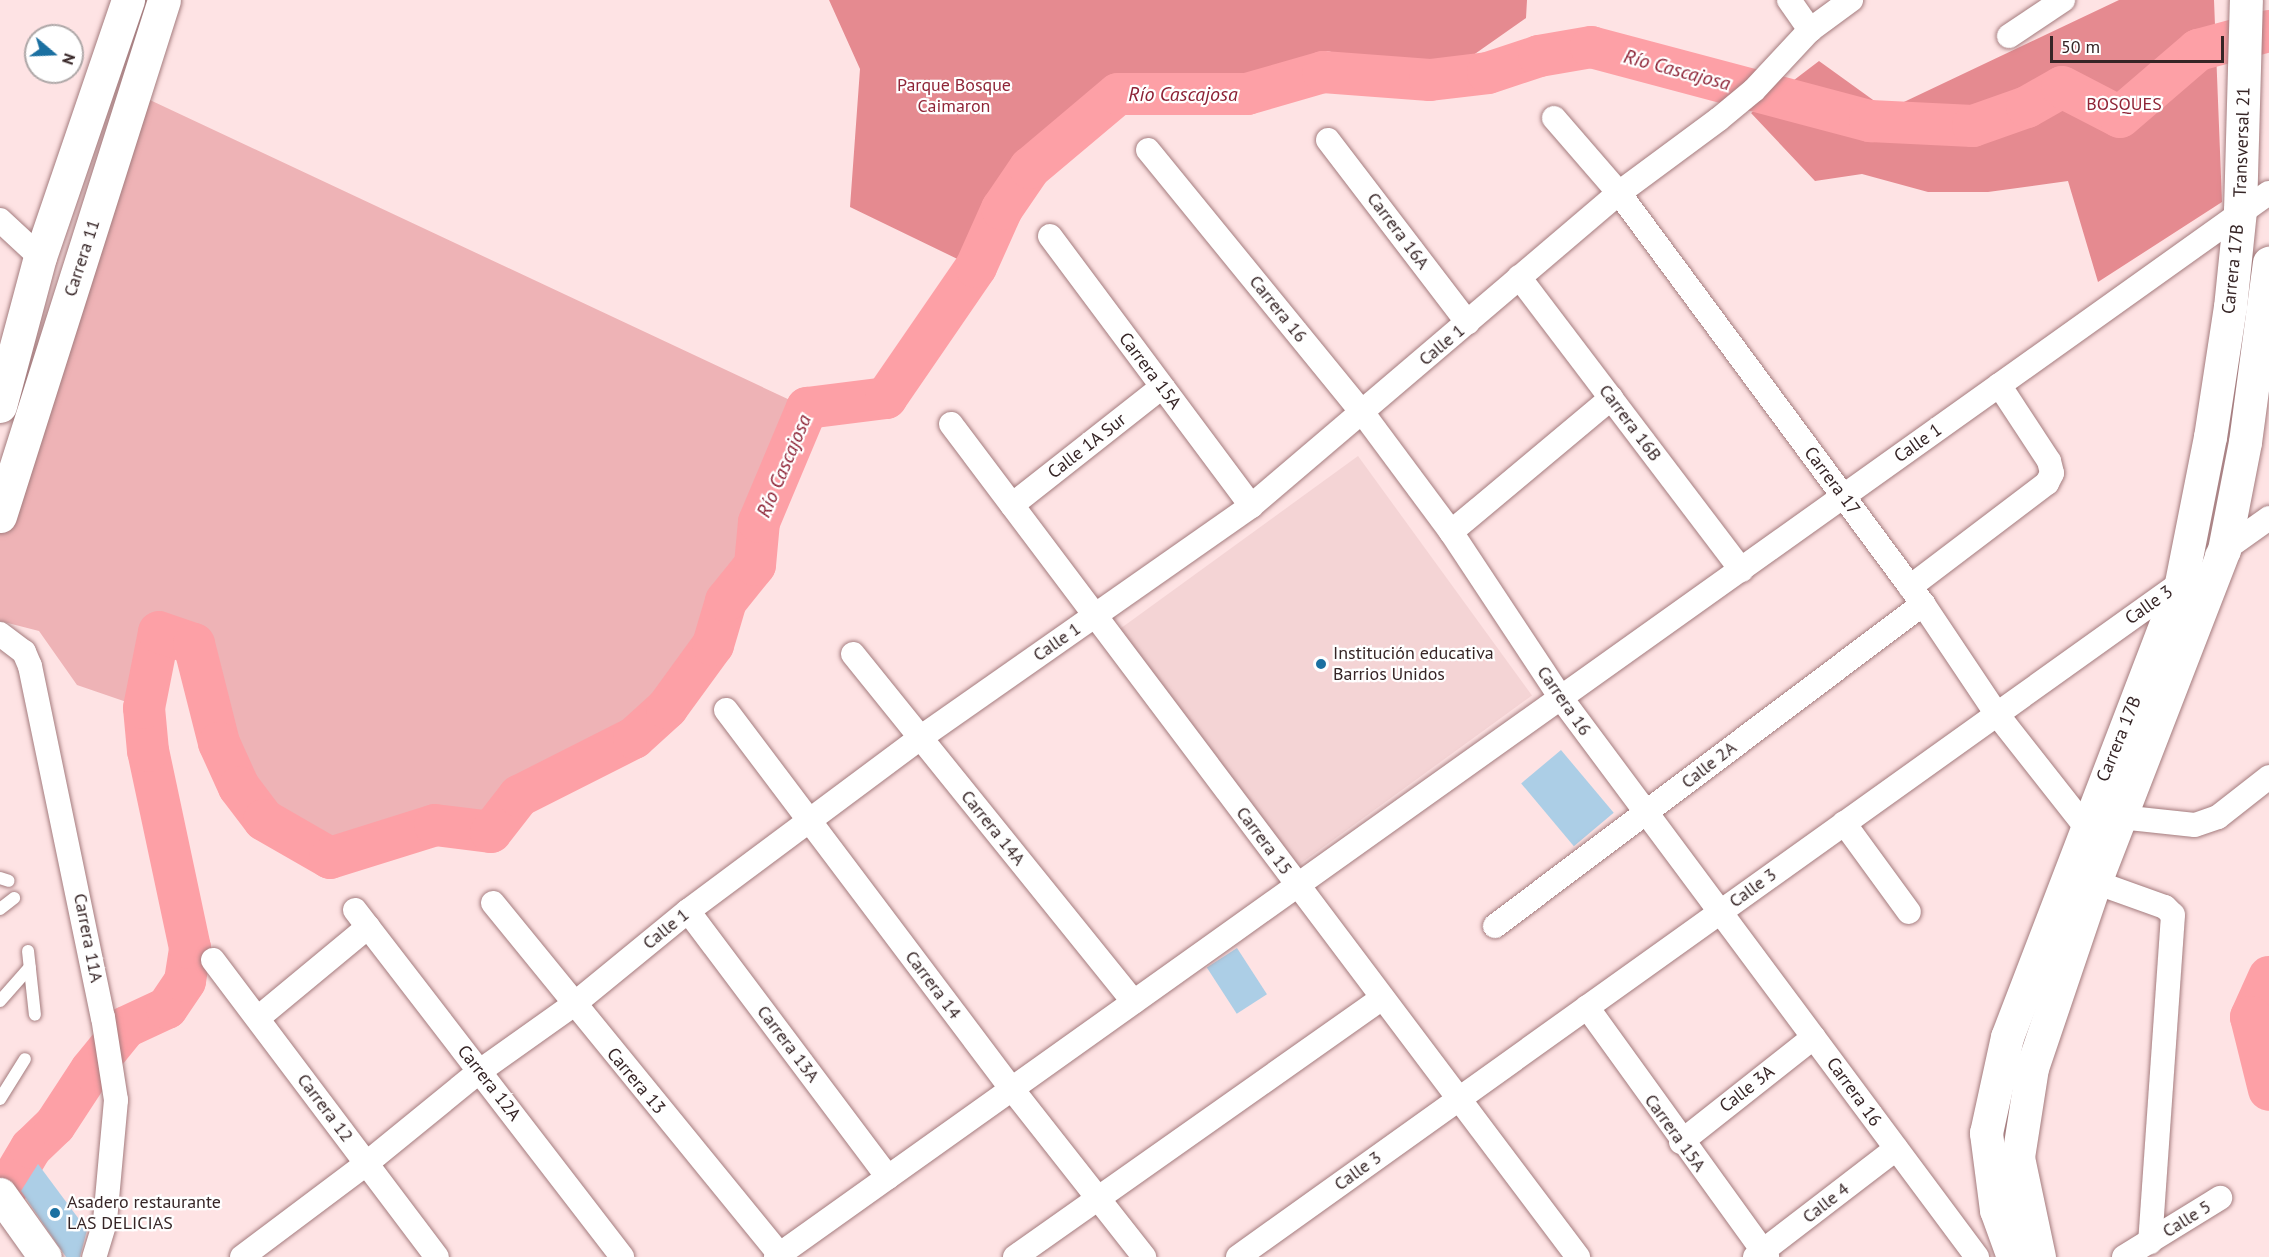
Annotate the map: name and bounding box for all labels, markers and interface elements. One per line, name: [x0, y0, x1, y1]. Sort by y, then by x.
north arrow: [24, 24, 84, 84]
scale bar: [2053, 24, 2227, 62]
text: 50 m: [2061, 35, 2100, 58]
water label: Río Cascajosa: [1621, 44, 1733, 96]
text: N: [58, 51, 80, 67]
park label: Parque Bosque Caimaron: [897, 75, 1011, 118]
water label: Río Cascajosa: [1128, 82, 1238, 106]
street label: Transversal 21: [2229, 86, 2255, 198]
park label: BOSQUES: [2086, 93, 2162, 115]
street label: Carrera 16A: [1362, 188, 1434, 274]
street label: Carrera 11: [59, 217, 105, 299]
street label: Carrera 17B: [2218, 223, 2248, 315]
street label: Carrera 16: [1245, 271, 1311, 347]
street label: Calle 1: [1415, 320, 1469, 370]
street label: Carrera 15A: [1114, 328, 1186, 414]
street label: Carrera 16B: [1594, 380, 1666, 466]
street label: Calle 1A Sur: [1043, 409, 1131, 483]
water label: Río Cascajosa: [752, 411, 816, 521]
street label: Calle 1: [1890, 419, 1946, 467]
street label: Carrera 17: [1799, 443, 1865, 519]
street label: Calle 3: [2121, 581, 2177, 629]
street label: Calle 1: [1029, 618, 1085, 666]
place label: Institución educativa Barrios Unidos: [1333, 643, 1494, 686]
marker: Institución educativa Barrios Unidos: [1314, 657, 1328, 671]
street label: Carrera 16: [1532, 662, 1596, 740]
street label: Carrera 17B: [2092, 693, 2146, 785]
street label: Calle 2A: [1677, 737, 1741, 793]
street label: Carrera 14A: [956, 786, 1030, 870]
street label: Carrera 15: [1231, 803, 1297, 879]
street label: Calle 3: [1725, 864, 1781, 912]
street label: Carrera 11A: [69, 892, 107, 984]
street label: Calle 1: [639, 904, 693, 954]
street label: Carrera 14: [900, 947, 966, 1023]
street label: Carrera 13A: [752, 1001, 824, 1087]
street label: Carrera 12A: [453, 1041, 525, 1125]
street label: Carrera 13: [602, 1044, 670, 1118]
street label: Carrera 16: [1822, 1053, 1886, 1131]
street label: Calle 3A: [1715, 1061, 1779, 1117]
street label: Carrera 12: [292, 1070, 358, 1146]
street label: Carrera 15A: [1640, 1090, 1710, 1176]
street label: Calle 3: [1330, 1147, 1386, 1195]
street label: Calle 4: [1798, 1178, 1854, 1228]
place label: Asadero restaurante LAS DELICIAS: [67, 1192, 221, 1234]
street label: Calle 5: [2159, 1196, 2215, 1242]
marker: Asadero restaurante LAS DELICIAS: [48, 1206, 62, 1220]

